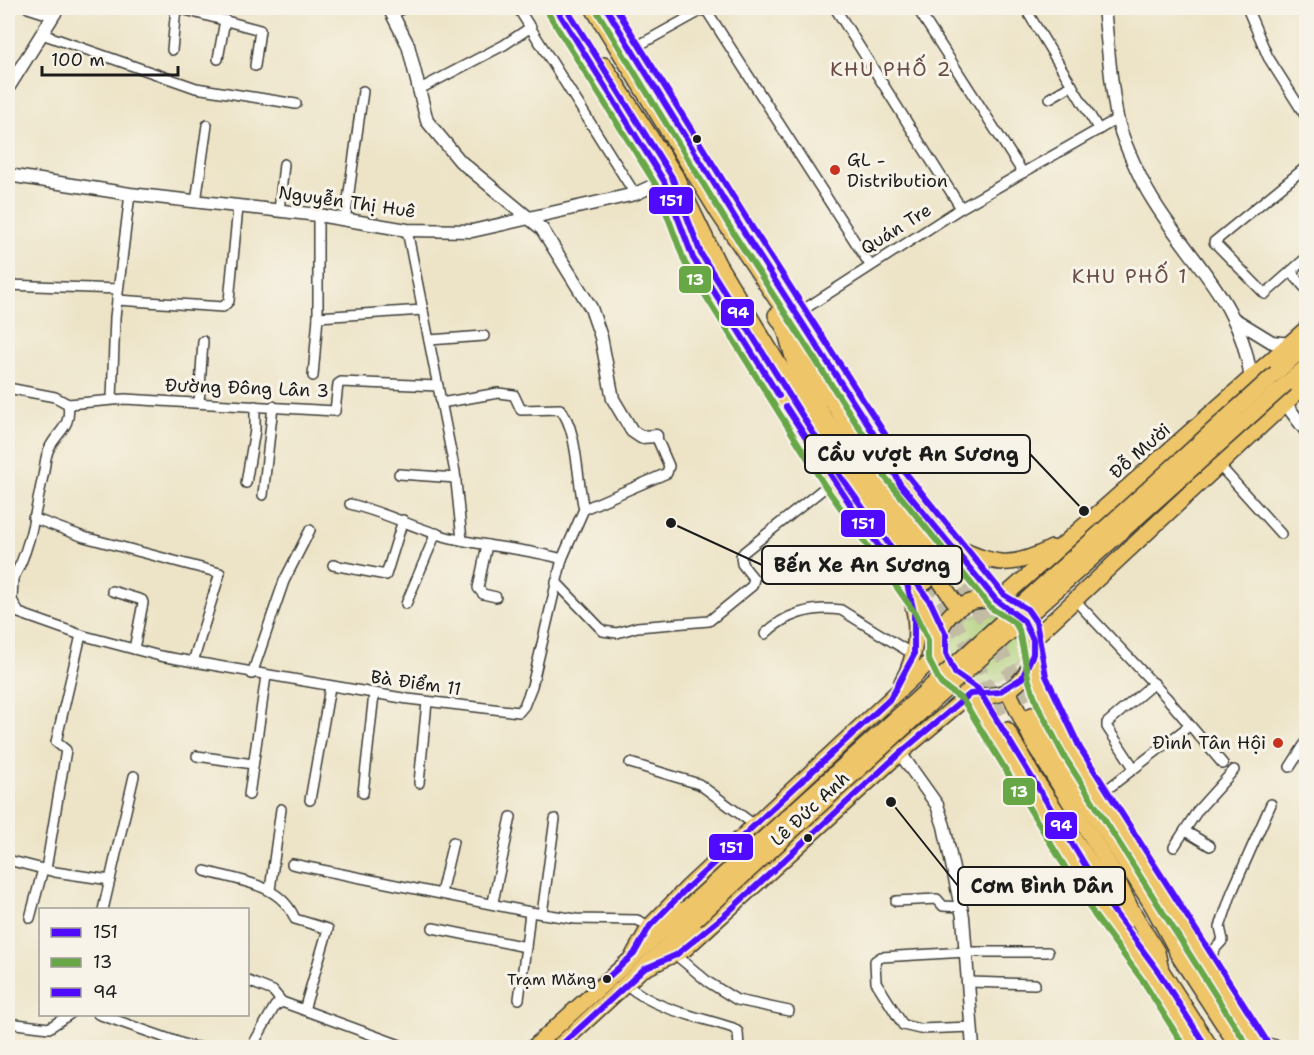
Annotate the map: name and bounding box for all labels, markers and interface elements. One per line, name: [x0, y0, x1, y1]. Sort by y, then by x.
scale bar: [42, 39, 178, 77]
text: 100 m: [51, 48, 105, 72]
district label: KHU PHỐ 2: [830, 54, 952, 82]
unlabelled marker: [691, 133, 703, 145]
place label: GL - Distribution: [847, 148, 948, 193]
marker: GL - Distribution: [828, 163, 842, 177]
street label: Nguyễn Thị Huê: [277, 180, 417, 224]
line badge: 151: [648, 186, 694, 215]
text: 151: [659, 190, 683, 211]
street label: Quán Tre: [856, 198, 936, 260]
district label: KHU PHỐ 1: [1072, 261, 1188, 289]
line badge: 13: [678, 265, 712, 294]
text: 13: [686, 269, 704, 290]
line badge: 94: [720, 298, 755, 327]
text: 94: [727, 302, 749, 323]
street label: Đường Đông Lân 3: [165, 373, 329, 403]
street label: Đỗ Mười: [1104, 418, 1176, 484]
callout: Cầu vượt An Sương: [805, 435, 1030, 473]
text: Cầu vượt An Sương: [817, 441, 1019, 467]
line badge: 151: [840, 509, 886, 538]
text: 151: [851, 513, 875, 534]
callout: Bến Xe An Sương: [762, 546, 962, 584]
text: Bến Xe An Sương: [774, 552, 950, 578]
street label: Bà Điểm 11: [369, 665, 463, 701]
place label: Đình Tân Hội: [1153, 731, 1266, 755]
marker: Đình Tân Hội: [1271, 736, 1285, 750]
street label: Lê Đức Anh: [765, 766, 855, 852]
line badge: 13: [1002, 777, 1036, 806]
text: 13: [1010, 781, 1028, 802]
line badge: 94: [1044, 811, 1078, 840]
text: 94: [1050, 815, 1072, 836]
unlabelled marker: [802, 832, 814, 844]
line badge: 151: [708, 833, 754, 861]
text: 151: [719, 837, 743, 858]
callout: Cơm Bình Dân: [958, 867, 1125, 905]
text: Cơm Bình Dân: [970, 873, 1114, 899]
legend: [39, 908, 249, 1016]
text: 151: [93, 920, 118, 944]
text: 13: [93, 950, 112, 974]
place label: Trạm Măng: [507, 969, 596, 990]
marker: Trạm Măng: [601, 973, 613, 985]
text: 94: [93, 980, 117, 1004]

